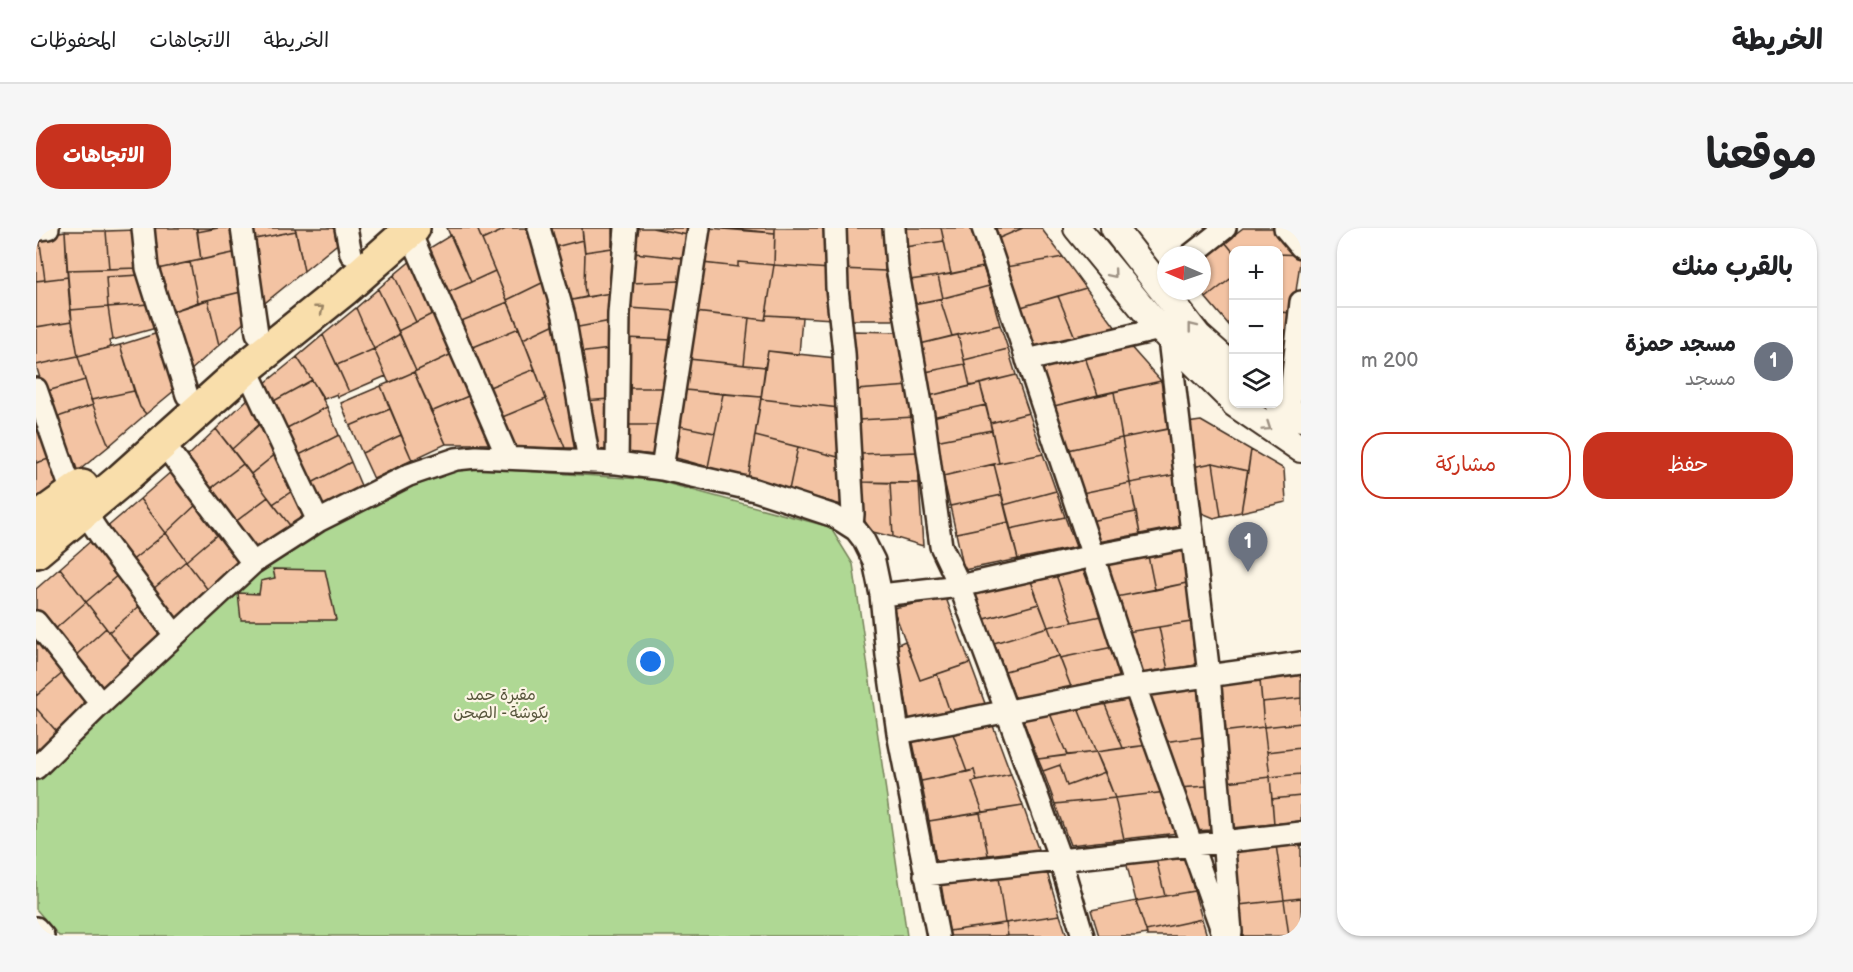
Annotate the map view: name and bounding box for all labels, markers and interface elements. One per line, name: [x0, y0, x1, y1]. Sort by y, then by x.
text: الخريطة: [1732, 24, 1823, 57]
text: المحفوظات: [30, 28, 116, 53]
text: الاتجاهات: [149, 28, 231, 53]
text: الخريطة: [264, 28, 329, 53]
button: الاتجاهات: [36, 124, 171, 189]
text: موقعنا: [1706, 130, 1817, 181]
north arrow: [1157, 246, 1211, 300]
map controls: [1229, 246, 1283, 408]
button: +: [1229, 246, 1283, 300]
text: بالقرب منك: [1672, 252, 1793, 283]
one-way arrow: [1106, 267, 1117, 278]
button: −: [1229, 300, 1283, 354]
one-way arrow: [313, 305, 324, 316]
one-way arrow: [1188, 323, 1199, 334]
text: مسجد حمزة: [1625, 331, 1736, 358]
text: 200 m: [1361, 349, 1418, 373]
text: 1: [1769, 349, 1778, 373]
button: layers: [1229, 354, 1283, 408]
text: مسجد: [1685, 367, 1736, 391]
one-way arrow: [1260, 420, 1271, 431]
button: مشاركة: [1361, 432, 1571, 499]
button: حفظ: [1583, 432, 1793, 499]
pin: 1: [1228, 522, 1268, 572]
your location: [636, 647, 665, 676]
park label: مقبرة حمد بكوشة - الصحن: [453, 686, 549, 723]

